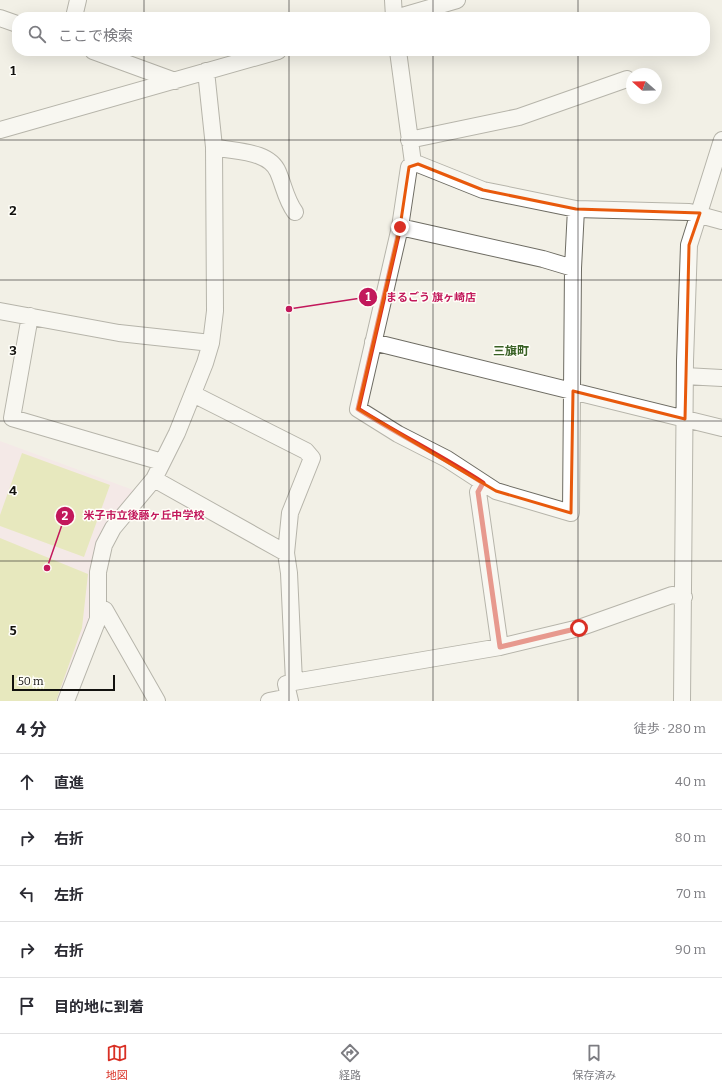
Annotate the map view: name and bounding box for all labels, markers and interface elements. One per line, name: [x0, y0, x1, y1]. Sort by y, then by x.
search box: [12, 12, 710, 56]
icon: search: [26, 23, 48, 45]
text: ここで検索: [58, 27, 133, 45]
text: 1: [10, 63, 16, 78]
north arrow: [626, 68, 662, 104]
text: 2: [9, 203, 17, 218]
route end: [391, 218, 409, 236]
callout: まるごう 旗ヶ崎店: [358, 286, 484, 309]
text: 1: [365, 290, 371, 304]
text: まるごう 旗ヶ崎店: [386, 291, 476, 304]
text: 3: [9, 343, 17, 358]
district label: 三旗町: [493, 344, 529, 358]
text: 4: [9, 483, 17, 498]
callout: 米子市立後藤ヶ丘中学校: [55, 504, 212, 527]
text: 2: [62, 509, 69, 523]
text: 米子市立後藤ヶ丘中学校: [84, 509, 205, 522]
route start: [570, 619, 588, 637]
text: 5: [9, 623, 17, 638]
scale bar: [12, 673, 115, 692]
text: 50 m: [18, 675, 44, 688]
text: 4 分: [16, 719, 46, 740]
text: 徒歩 · 280 m: [634, 721, 706, 736]
icon: ahead: [16, 771, 38, 793]
text: 直進: [54, 774, 84, 792]
text: 40 m: [675, 774, 706, 789]
icon: right: [16, 827, 38, 849]
text: 右折: [54, 830, 84, 848]
text: 80 m: [675, 830, 706, 845]
icon: left: [16, 883, 38, 905]
text: 左折: [54, 886, 84, 904]
text: 70 m: [676, 886, 706, 901]
icon: right: [16, 939, 38, 961]
text: 右折: [54, 942, 84, 960]
text: 90 m: [675, 942, 706, 957]
icon: arrive: [16, 995, 38, 1017]
text: 目的地に到着: [54, 998, 144, 1016]
tab: 地図: [106, 1042, 128, 1082]
tab: 経路: [339, 1042, 361, 1082]
tab: 保存済み: [572, 1042, 616, 1082]

